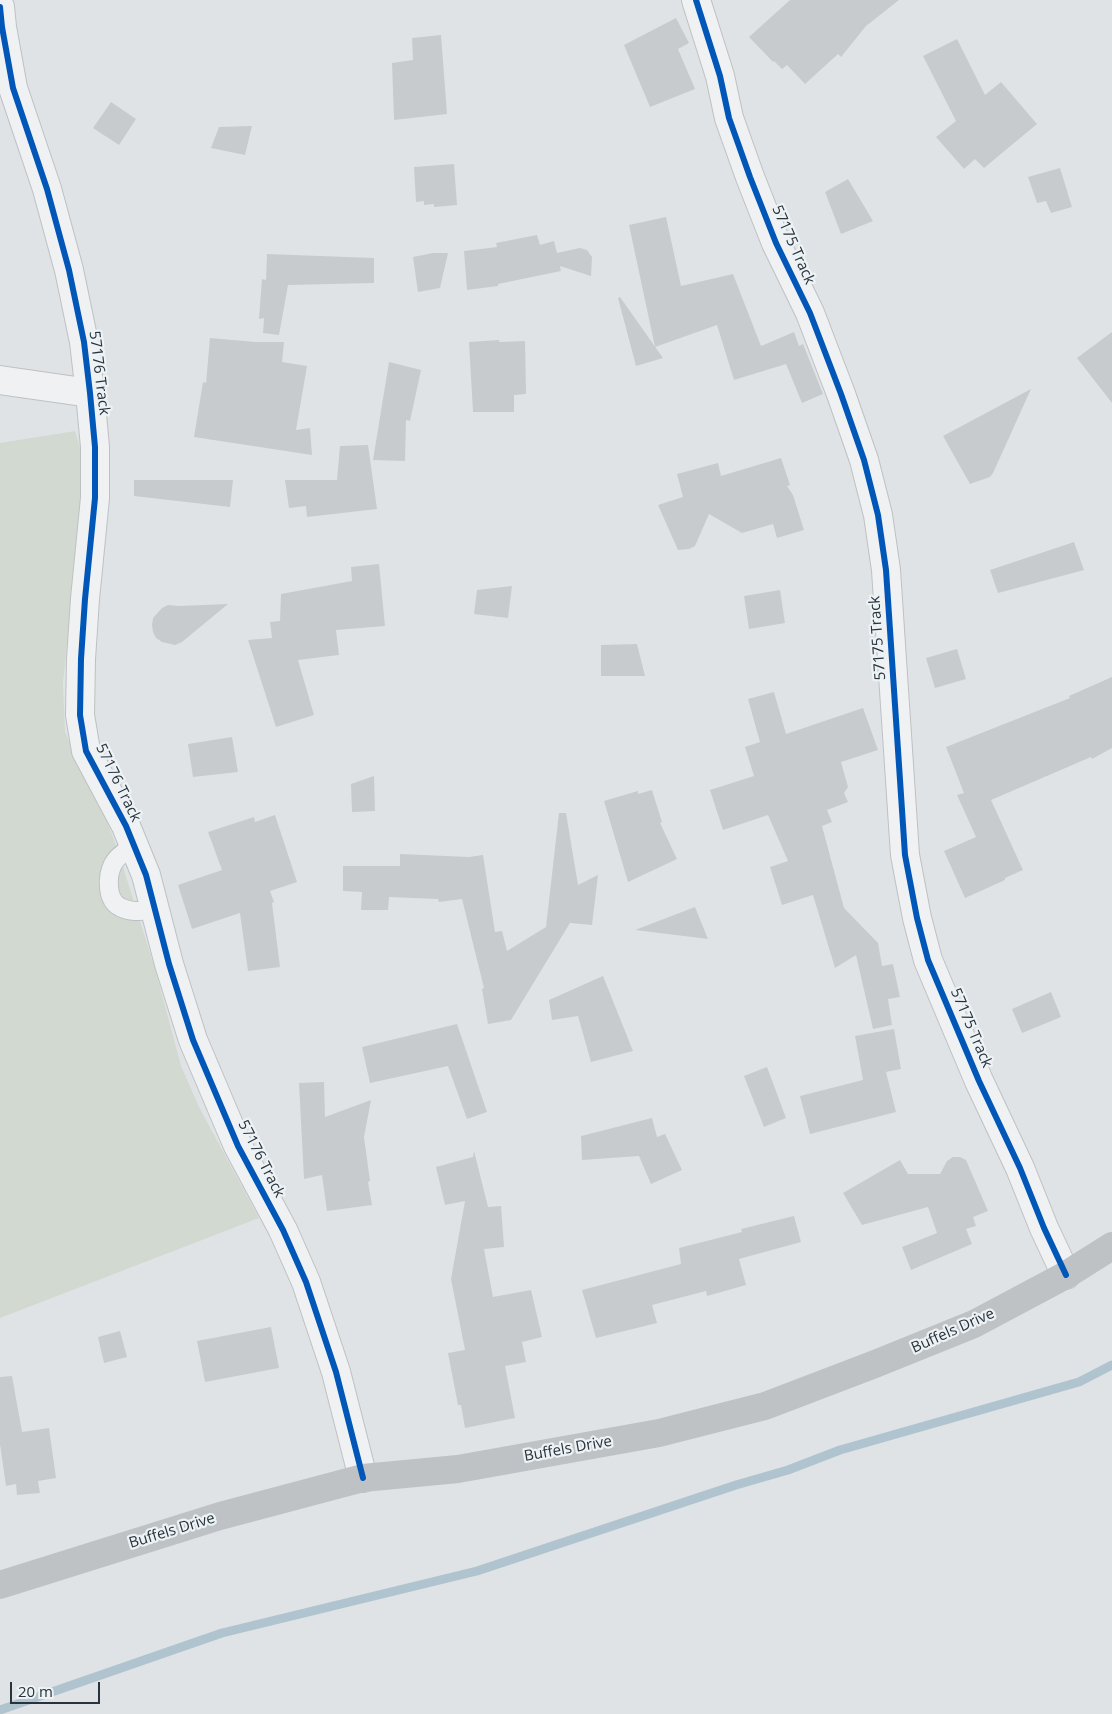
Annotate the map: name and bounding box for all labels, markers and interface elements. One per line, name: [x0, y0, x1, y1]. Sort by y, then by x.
street label: 57175 Track: [768, 203, 818, 287]
street label: 57176 Track: [85, 330, 113, 416]
street label: 57175 Track: [866, 595, 890, 681]
street label: 57176 Track: [91, 741, 145, 825]
street label: 57175 Track: [946, 986, 996, 1070]
street label: 57176 Track: [234, 1117, 288, 1201]
street label: Buffels Drive: [909, 1305, 997, 1357]
street label: Buffels Drive: [523, 1432, 613, 1466]
street label: Buffels Drive: [127, 1509, 217, 1553]
scale bar: [12, 1672, 102, 1704]
text: 20 m: [18, 1681, 53, 1701]

